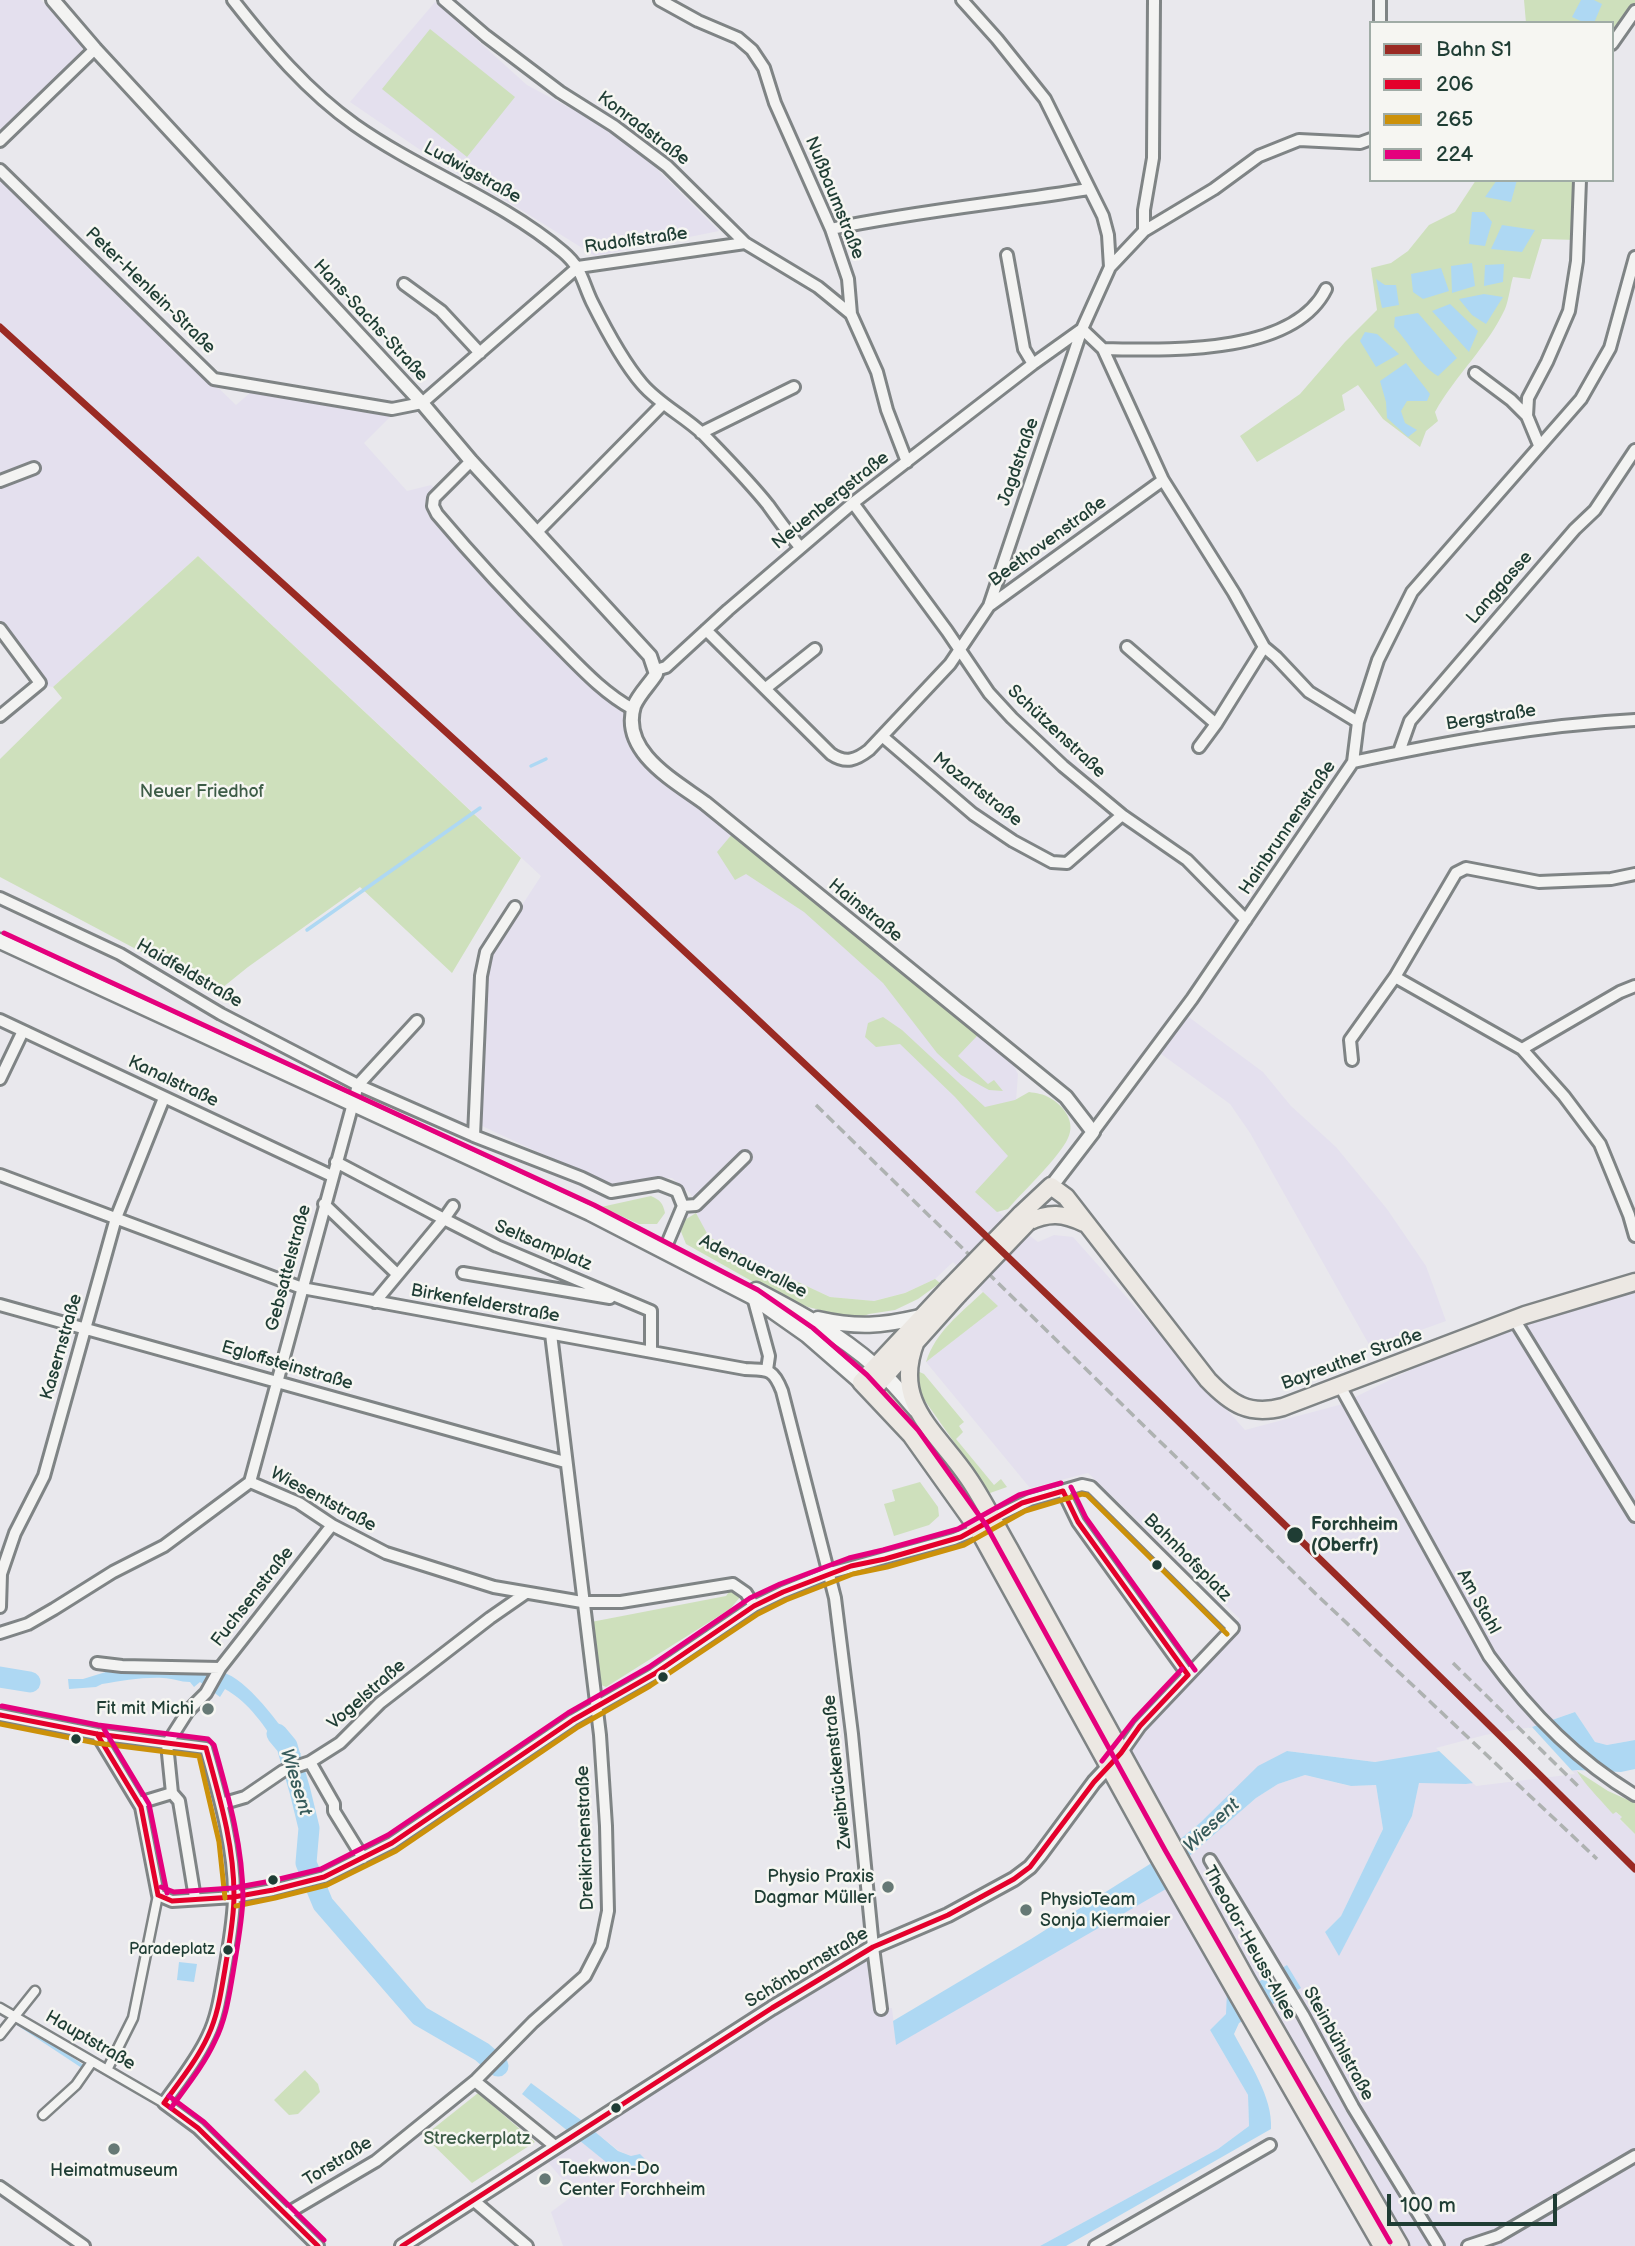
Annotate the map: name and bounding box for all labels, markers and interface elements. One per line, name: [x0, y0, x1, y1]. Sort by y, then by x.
legend: [1369, 21, 1614, 182]
text: Bahn S1: [1436, 37, 1512, 62]
text: 206: [1436, 72, 1474, 97]
street label: Konradstraße: [593, 87, 693, 171]
text: 265: [1436, 107, 1473, 132]
street label: Nußbaumstraße: [800, 134, 868, 262]
street label: Ludwigstraße: [419, 137, 525, 209]
text: 224: [1436, 142, 1473, 167]
street label: Peter-Henlein-Straße: [80, 223, 220, 359]
street label: Rudolfstraße: [583, 223, 689, 259]
street label: Hans-Sachs-Straße: [308, 256, 432, 386]
street label: Jagdstraße: [994, 415, 1044, 509]
street label: Neuenbergstraße: [768, 447, 894, 555]
street label: Beethovenstraße: [985, 492, 1111, 592]
street label: Langgasse: [1462, 547, 1538, 629]
street label: Schützenstraße: [1002, 681, 1110, 783]
street label: Bergstraße: [1444, 700, 1538, 736]
street label: Mozartstraße: [928, 748, 1026, 832]
street label: Hainbrunnenstraße: [1235, 757, 1341, 899]
park label: Neuer Friedhof: [140, 781, 264, 803]
street label: Hainstraße: [824, 875, 906, 947]
street label: Haidfeldstraße: [132, 935, 246, 1013]
street label: Kanalstraße: [124, 1052, 222, 1112]
street label: Gebsattelstraße: [262, 1202, 316, 1334]
street label: Seltsamplatz: [491, 1216, 595, 1276]
street label: Adenauerallee: [695, 1231, 811, 1303]
street label: Birkenfelderstraße: [409, 1280, 561, 1328]
street label: Kasernstraße: [37, 1291, 87, 1403]
street label: Bayreuther Straße: [1279, 1324, 1425, 1396]
street label: Egloffsteinstraße: [219, 1337, 355, 1395]
street label: Wiesentstraße: [266, 1463, 380, 1537]
street label: Bahnhofsplatz: [1139, 1510, 1235, 1606]
place label: Forchheim (Oberfr): [1311, 1514, 1398, 1556]
marker: Forchheim (Oberfr): [1285, 1525, 1305, 1545]
street label: Fuchsenstraße: [207, 1543, 299, 1651]
unlabelled marker: [1150, 1558, 1164, 1572]
street label: Am Stahl: [1451, 1566, 1505, 1638]
street label: Vogelstraße: [323, 1655, 411, 1735]
unlabelled marker: [656, 1670, 670, 1684]
street label: Zweibrückenstraße: [819, 1694, 857, 1850]
place label: Fit mit Michi: [96, 1698, 194, 1720]
marker: Fit mit Michi: [200, 1701, 216, 1717]
unlabelled marker: [69, 1732, 83, 1746]
water label: Wiesent: [274, 1746, 316, 1818]
street label: Dreikirchenstraße: [573, 1765, 599, 1911]
water label: Wiesent: [1179, 1794, 1245, 1858]
street label: Theodor-Heuss-Allee: [1198, 1862, 1300, 2024]
place label: Physio Praxis Dagmar Müller: [753, 1866, 874, 1909]
unlabelled marker: [266, 1873, 280, 1887]
marker: Physio Praxis Dagmar Müller: [880, 1879, 896, 1895]
place label: PhysioTeam Sonja Kiermaier: [1040, 1889, 1170, 1932]
marker: PhysioTeam Sonja Kiermaier: [1018, 1902, 1034, 1918]
street label: Schönbornstraße: [742, 1923, 872, 2013]
place label: Paradeplatz: [129, 1940, 215, 1960]
marker: Paradeplatz: [221, 1943, 235, 1957]
street label: Steinbühlstraße: [1298, 1983, 1378, 2105]
street label: Hauptstraße: [41, 2007, 139, 2075]
unlabelled marker: [609, 2101, 623, 2115]
park label: Streckerplatz: [423, 2128, 531, 2150]
street label: Torstraße: [300, 2132, 376, 2192]
marker: Heimatmuseum: [106, 2141, 122, 2157]
place label: Taekwon-Do Center Forchheim: [559, 2158, 705, 2200]
place label: Heimatmuseum: [50, 2160, 178, 2182]
marker: Taekwon-Do Center Forchheim: [537, 2171, 553, 2187]
scale bar: [1390, 2180, 1560, 2224]
text: 100 m: [1400, 2193, 1456, 2218]

